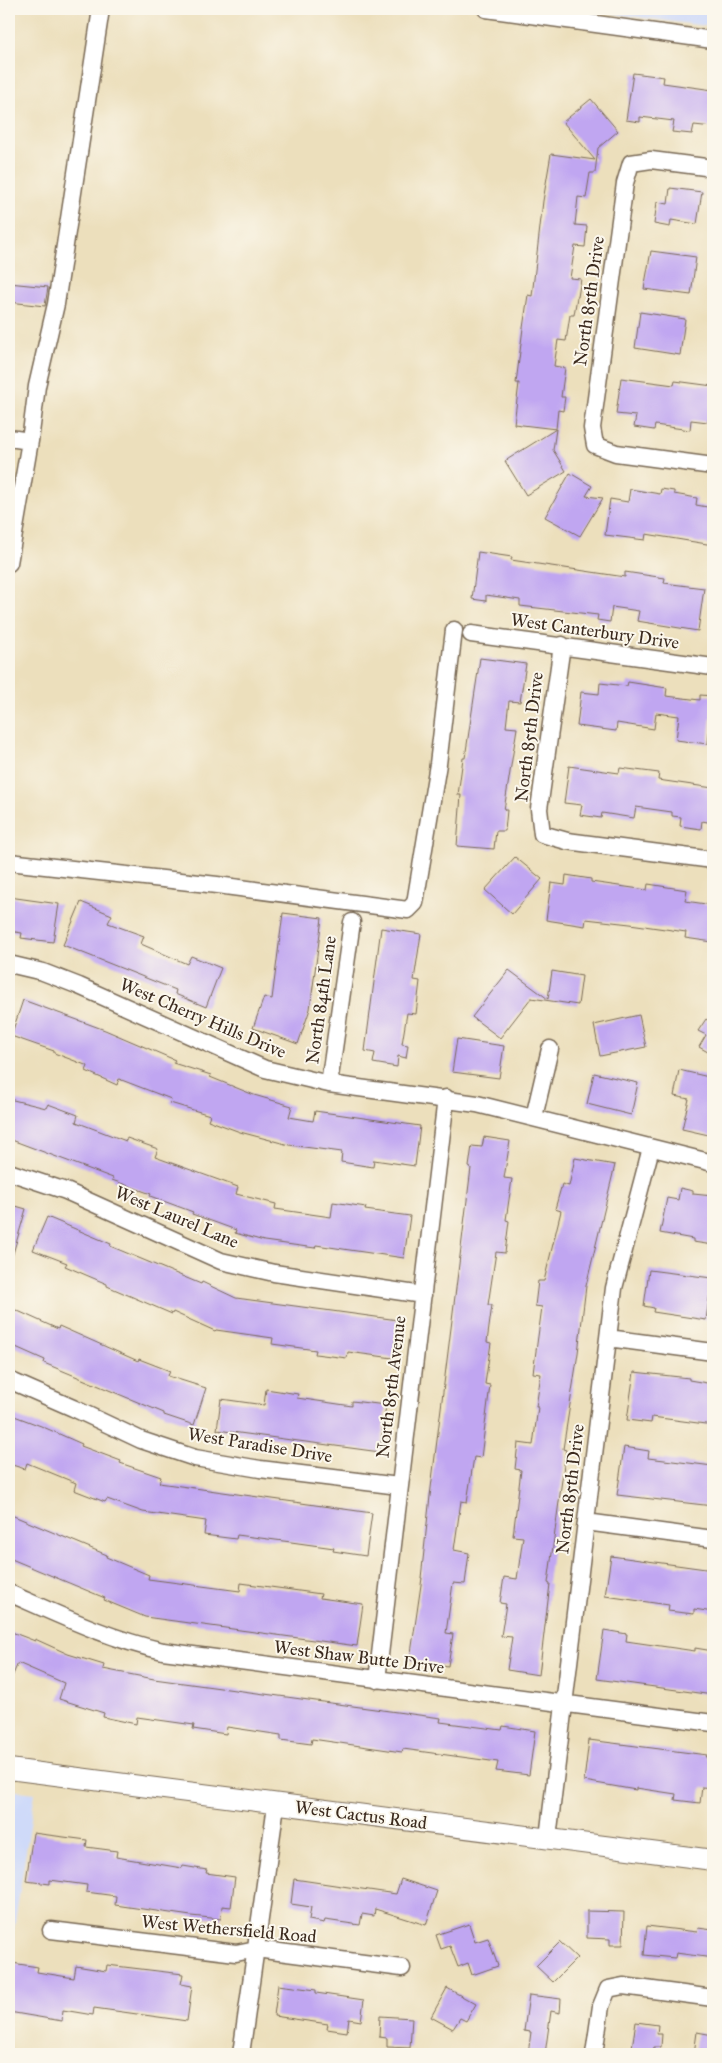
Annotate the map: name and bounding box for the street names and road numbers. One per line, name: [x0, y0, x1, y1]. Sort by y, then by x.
street label: North 85th Drive: [569, 235, 609, 367]
street label: West Canterbury Drive: [509, 608, 681, 654]
street label: North 85th Drive: [510, 671, 548, 803]
street label: North 84th Lane: [301, 935, 341, 1065]
street label: West Cherry Hills Drive: [117, 973, 289, 1063]
street label: West Laurel Lane: [112, 1181, 242, 1253]
street label: North 85th Avenue: [371, 1315, 411, 1459]
street label: West Paradise Drive: [186, 1423, 334, 1467]
street label: North 85th Drive: [551, 1423, 589, 1555]
street label: West Shaw Butte Drive: [273, 1636, 445, 1678]
street label: West Cactus Road: [294, 1796, 428, 1834]
street label: West Wethersfield Road: [141, 1910, 317, 1948]

